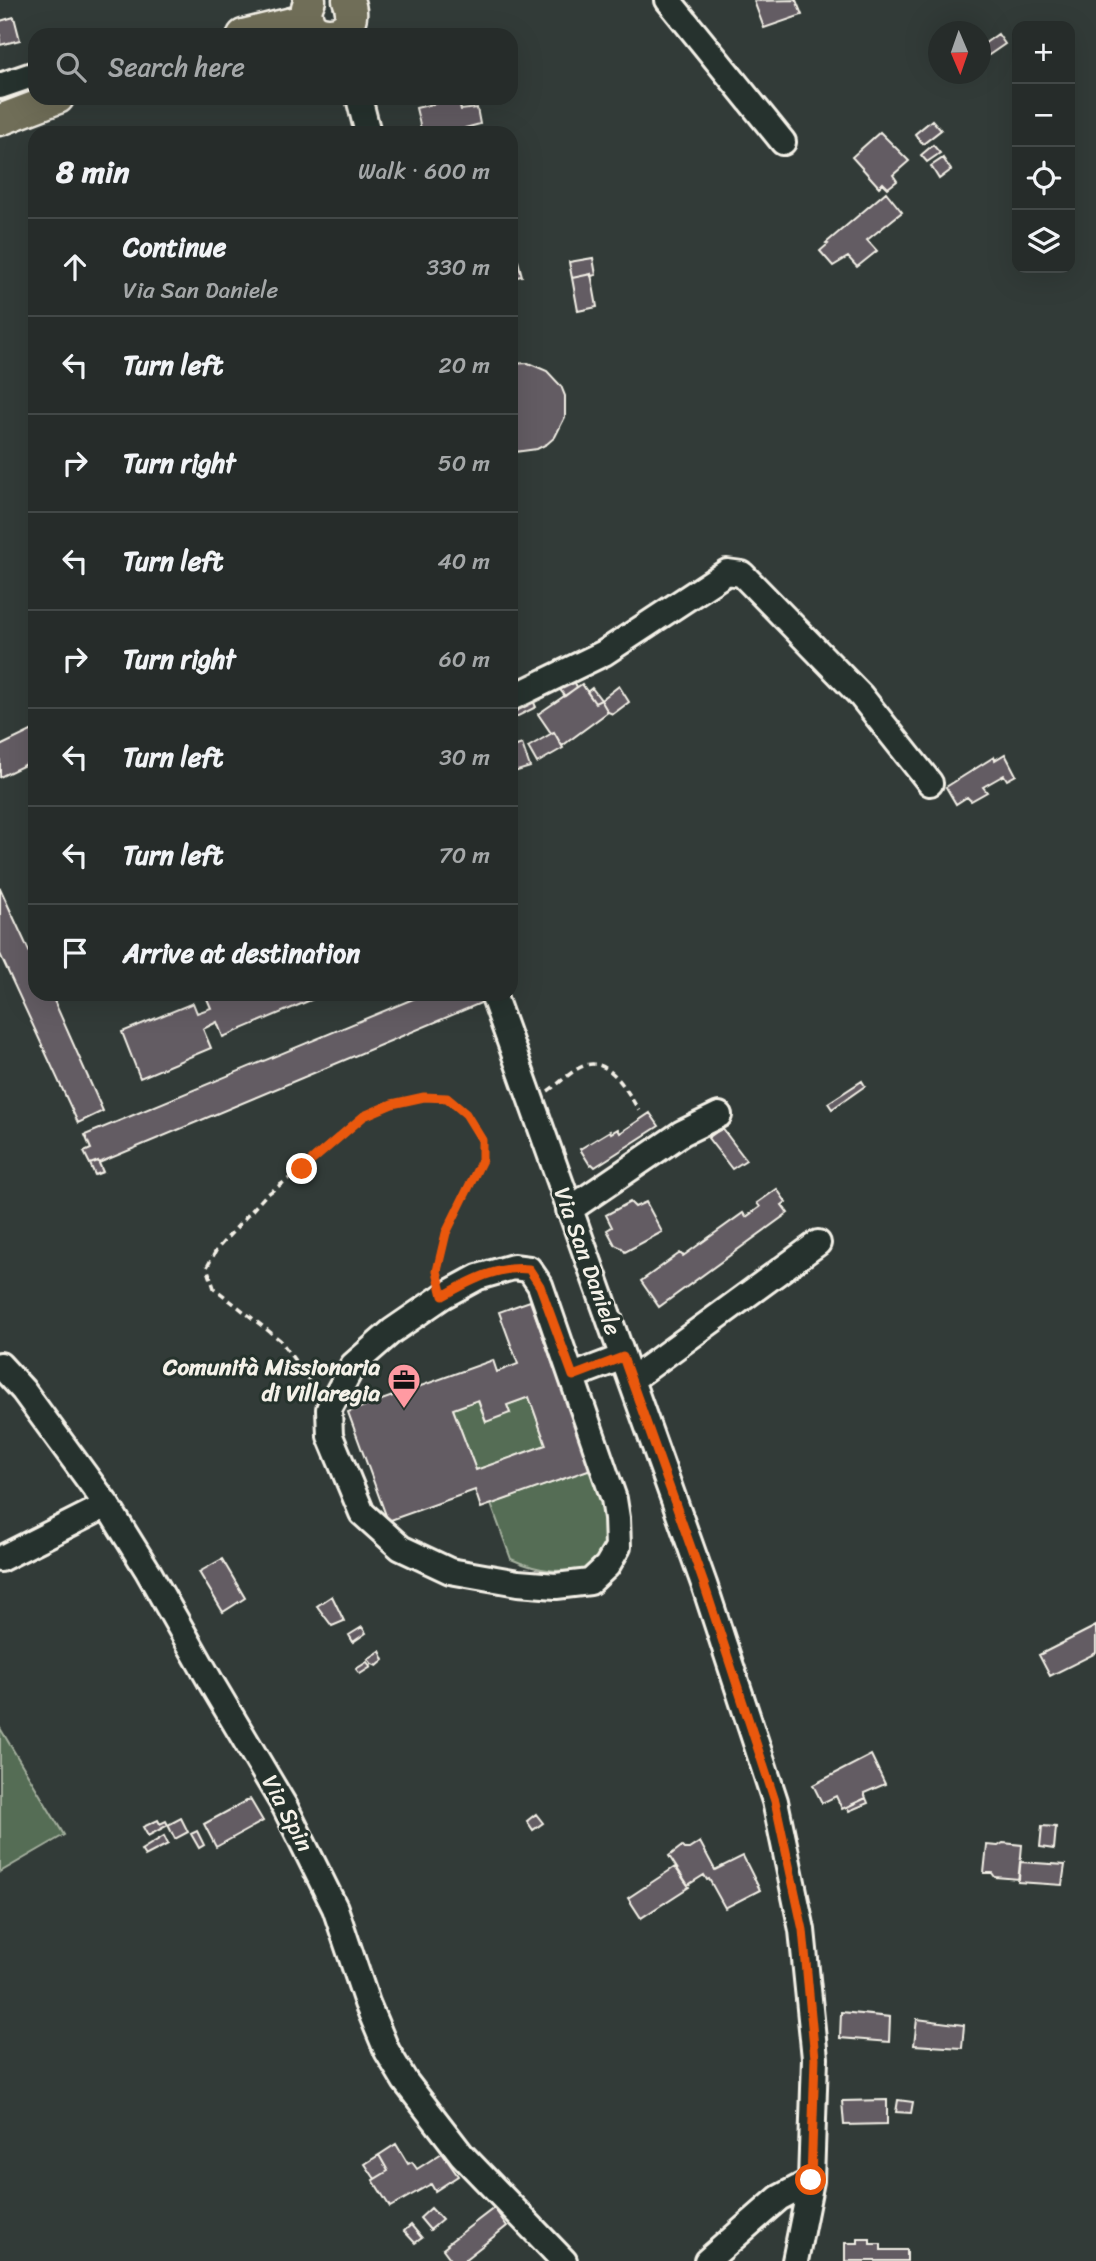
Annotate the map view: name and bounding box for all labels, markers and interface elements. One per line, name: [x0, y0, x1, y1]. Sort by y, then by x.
north arrow: [928, 21, 991, 84]
map controls: [1012, 21, 1075, 273]
button: +: [1012, 21, 1075, 84]
search box: [28, 28, 518, 105]
text: Search here: [108, 44, 245, 90]
icon: search: [52, 48, 90, 86]
button: −: [1012, 84, 1075, 147]
text: 8 min: [56, 145, 129, 199]
button: locate: [1012, 147, 1075, 210]
text: Walk · 600 m: [358, 151, 490, 192]
button: layers: [1012, 210, 1075, 273]
text: Continue: [123, 224, 226, 270]
text: 330 m: [427, 247, 490, 288]
icon: ahead: [56, 248, 94, 286]
text: Via San Daniele: [123, 270, 278, 311]
text: Turn left: [123, 342, 223, 388]
text: 20 m: [439, 345, 490, 386]
icon: left: [56, 346, 94, 384]
text: Turn right: [123, 440, 236, 486]
text: 50 m: [438, 443, 490, 484]
icon: right: [56, 444, 94, 482]
text: Turn left: [123, 538, 223, 584]
text: 40 m: [437, 541, 490, 582]
icon: left: [56, 542, 94, 580]
text: Turn right: [123, 636, 236, 682]
text: 60 m: [439, 639, 490, 680]
icon: right: [56, 640, 94, 678]
text: Turn left: [123, 734, 223, 780]
text: 30 m: [439, 737, 490, 778]
icon: left: [56, 738, 94, 776]
text: Turn left: [123, 832, 223, 878]
text: 70 m: [439, 835, 490, 876]
icon: left: [56, 836, 94, 874]
text: Arrive at destination: [123, 930, 360, 976]
icon: arrive: [56, 934, 94, 972]
route end: [286, 1153, 317, 1184]
street label: Via San Daniele: [542, 1181, 633, 1341]
place label: Comunità Missionaria di Villaregia: [162, 1347, 380, 1414]
office icon: Comunità Missionaria di Villaregia: [385, 1361, 423, 1410]
street label: Via Spin: [250, 1767, 325, 1859]
route start: [795, 2164, 826, 2195]

